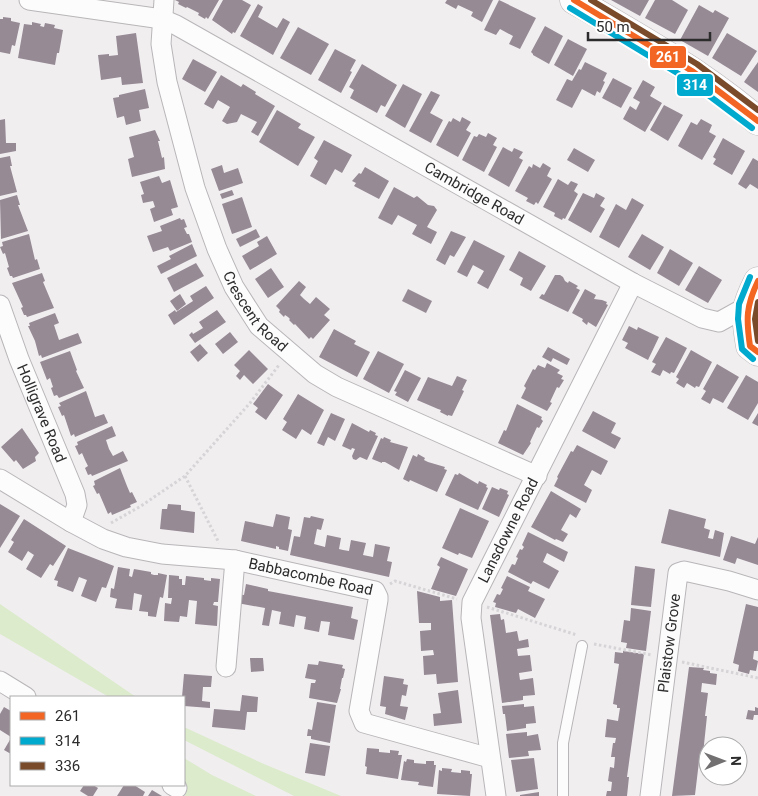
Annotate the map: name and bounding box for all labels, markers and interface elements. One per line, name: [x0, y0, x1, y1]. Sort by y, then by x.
scale bar: [588, 10, 710, 42]
text: 50 m: [596, 18, 630, 36]
line badge: 261: [649, 45, 687, 69]
text: 261: [656, 49, 680, 65]
line badge: 314: [676, 73, 714, 97]
text: 314: [683, 77, 707, 93]
street label: Cambridge Road: [421, 158, 527, 229]
street label: Crescent Road: [219, 268, 291, 355]
street label: Holligrave Road: [13, 361, 70, 465]
street label: Lansdowne Road: [474, 475, 542, 586]
street label: Babbacombe Road: [247, 554, 374, 599]
street label: Plaistow Grove: [654, 593, 684, 694]
legend: [10, 696, 185, 786]
text: 261: [55, 707, 80, 725]
text: 314: [55, 732, 81, 750]
north arrow: [698, 736, 748, 786]
text: N: [728, 756, 744, 766]
text: 336: [55, 757, 80, 775]

